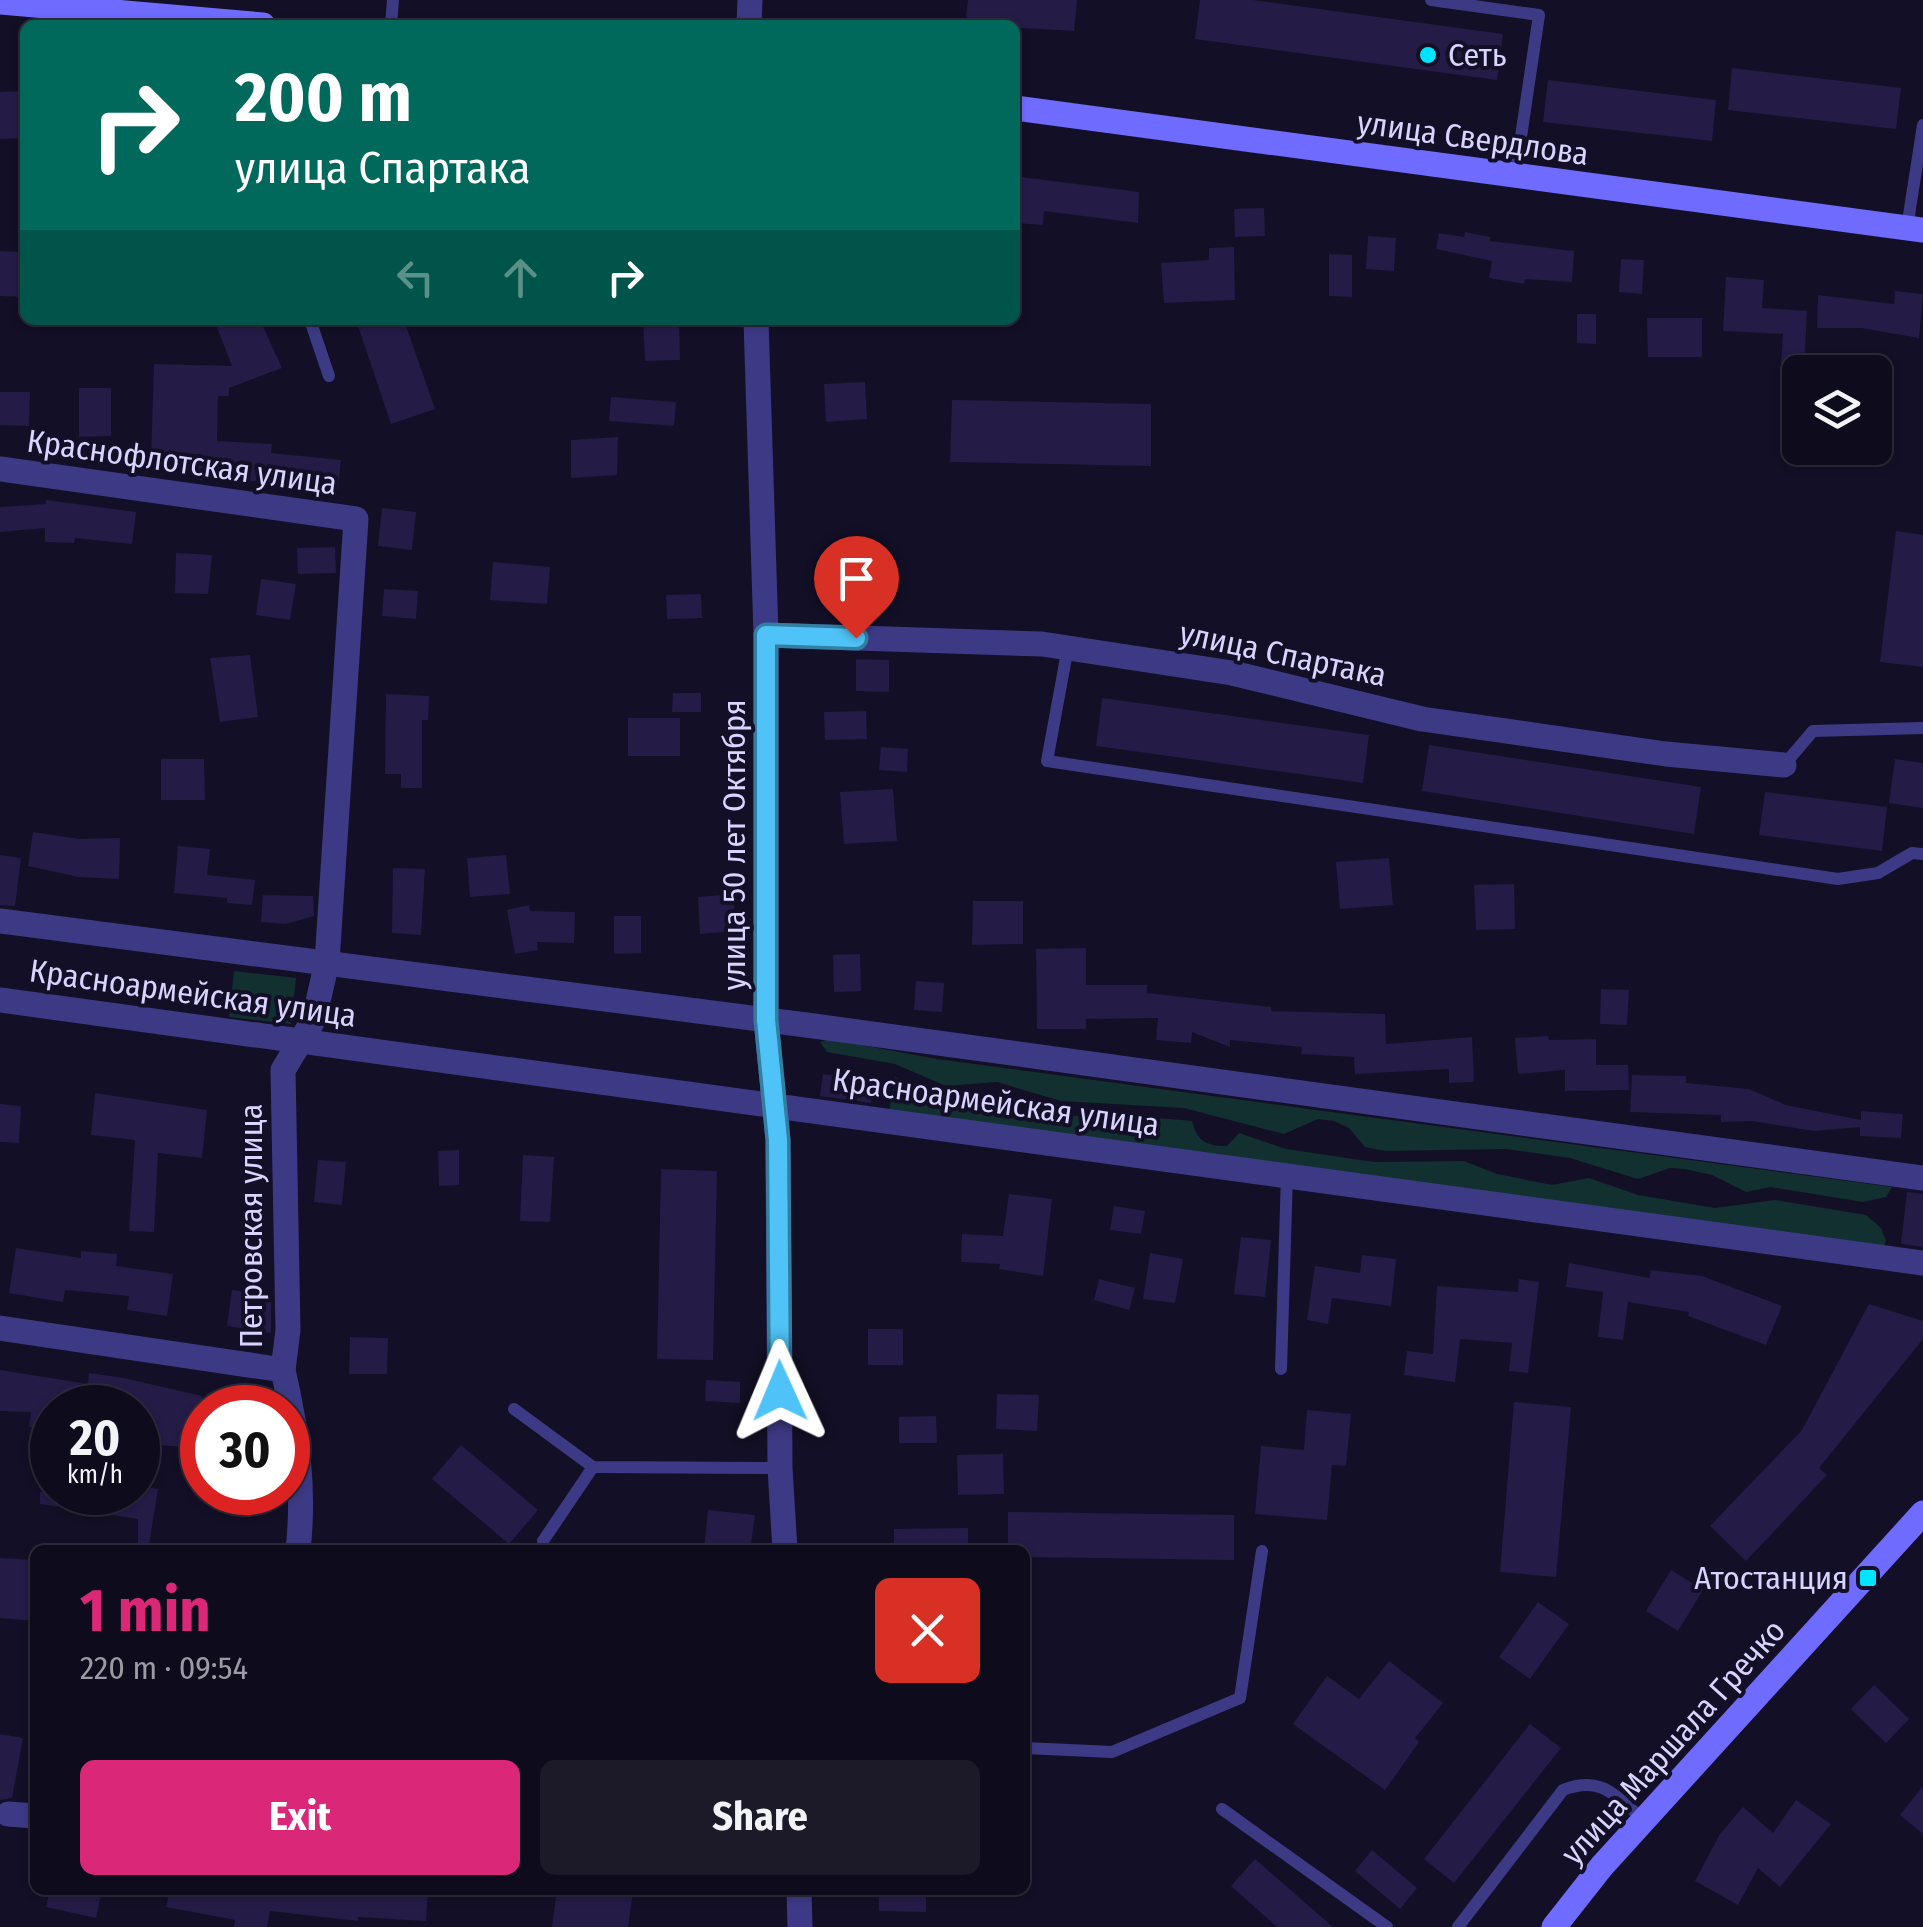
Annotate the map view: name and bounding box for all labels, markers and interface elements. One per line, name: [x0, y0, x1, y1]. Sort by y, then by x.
place label: Сеть: [1448, 36, 1507, 74]
marker: Сеть: [1417, 44, 1439, 66]
text: 200 m: [235, 56, 412, 140]
icon: right: [70, 60, 200, 190]
street label: улица Свердлова: [1355, 103, 1591, 173]
text: улица Спартака: [235, 141, 531, 195]
icon: left: [388, 250, 443, 305]
icon: ahead: [493, 250, 548, 305]
icon: right: [598, 250, 653, 305]
map controls: [1782, 355, 1892, 465]
button: layers: [1782, 355, 1892, 465]
street label: Краснофлотская улица: [25, 421, 339, 503]
pin: [814, 536, 899, 639]
icon: arrive: [829, 551, 884, 606]
street label: улица Спартака: [1176, 614, 1390, 694]
street label: улица 50 лет Октября: [715, 699, 753, 991]
street label: Красноармейская улица: [27, 951, 359, 1035]
street label: Красноармейская улица: [830, 1060, 1162, 1144]
street label: Петровская улица: [232, 1104, 270, 1348]
position arrow: [728, 1339, 832, 1443]
speed limit sign: 30: [180, 1385, 310, 1515]
text: 20: [70, 1408, 120, 1468]
text: km/h: [67, 1460, 123, 1490]
place label: Атостанция: [1694, 1559, 1848, 1597]
marker: Атостанция: [1857, 1567, 1879, 1589]
text: 1 min: [80, 1575, 211, 1647]
button: close: [875, 1578, 980, 1683]
street label: улица Маршала Гречко: [1553, 1612, 1793, 1872]
text: 220 m · 09:54: [80, 1649, 248, 1687]
button: Exit: [80, 1760, 520, 1875]
button: Share: [540, 1760, 980, 1875]

